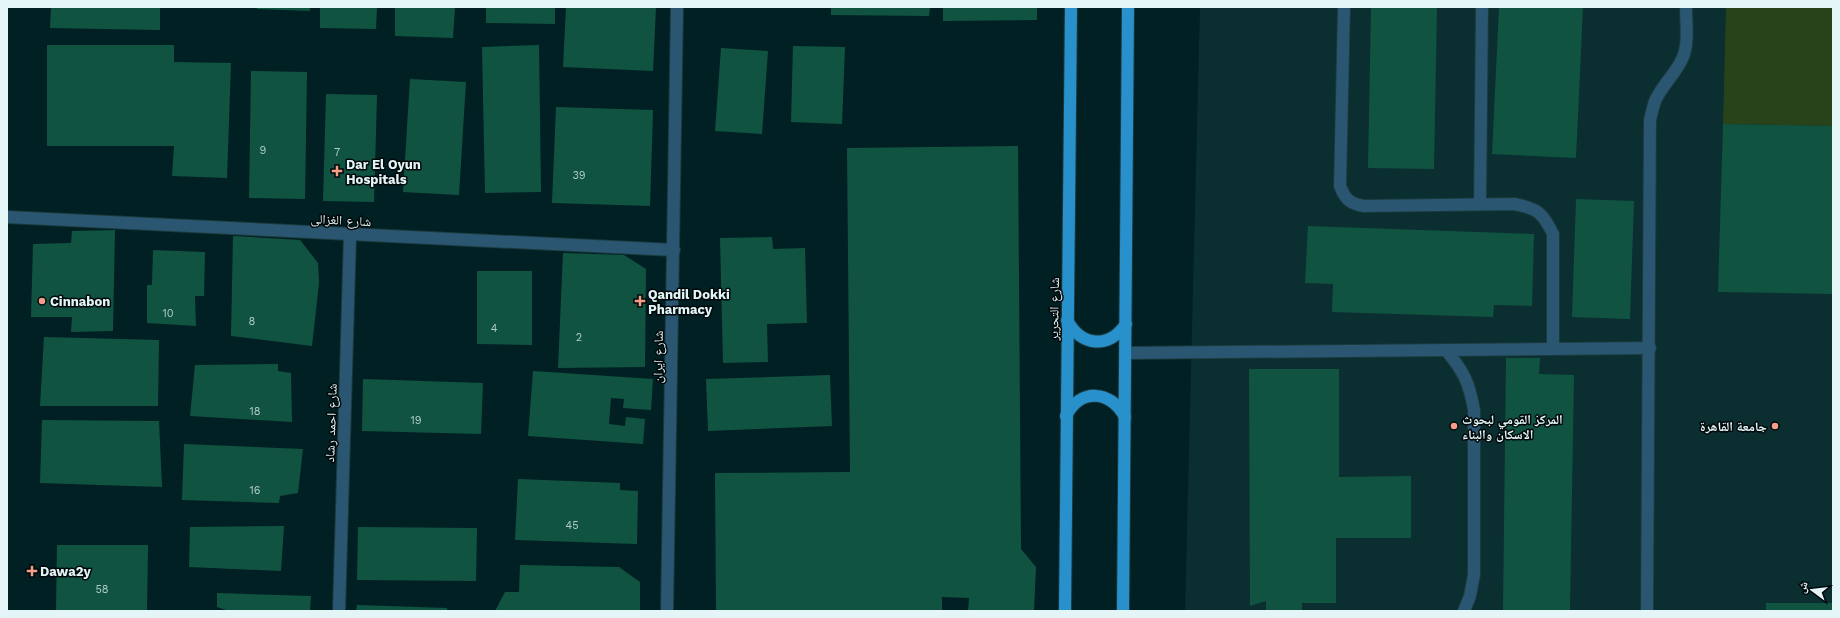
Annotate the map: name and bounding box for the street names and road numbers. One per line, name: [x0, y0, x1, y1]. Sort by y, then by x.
street label: شارع الغزالى: [310, 211, 372, 231]
street label: شارع التحرير: [1046, 277, 1064, 342]
street label: شارع ايران: [650, 331, 668, 383]
street label: شارع احمد رشاد: [322, 383, 342, 463]

